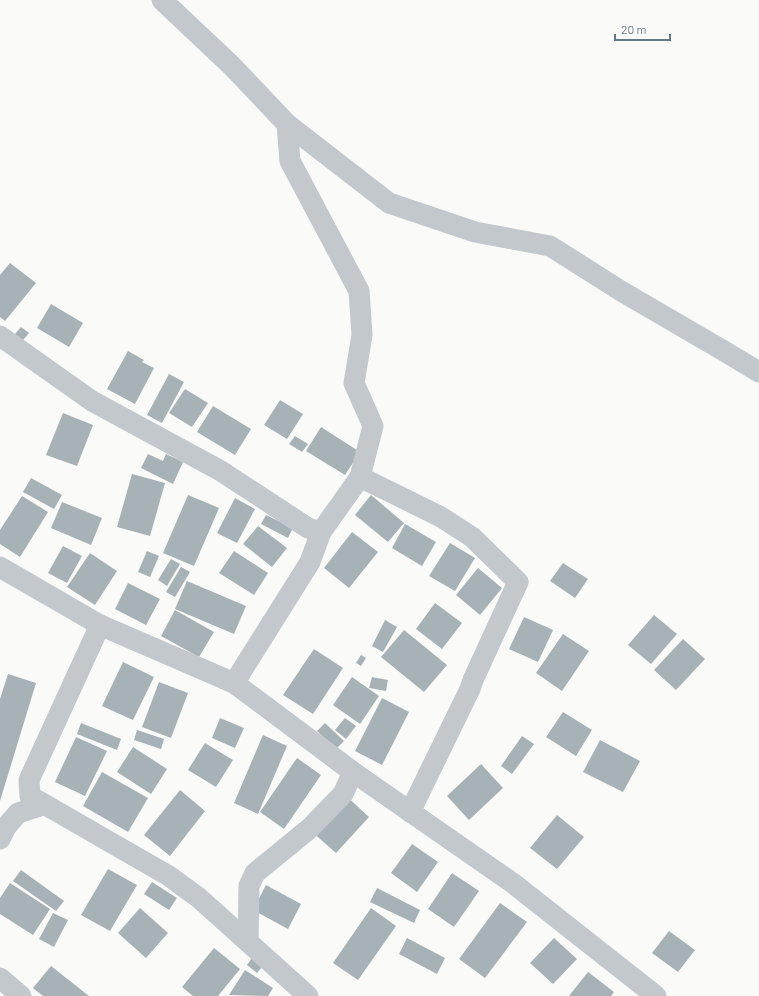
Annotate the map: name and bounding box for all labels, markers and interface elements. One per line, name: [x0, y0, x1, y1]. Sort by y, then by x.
scale bar: [615, 16, 670, 42]
text: 20 m: [621, 22, 647, 36]

